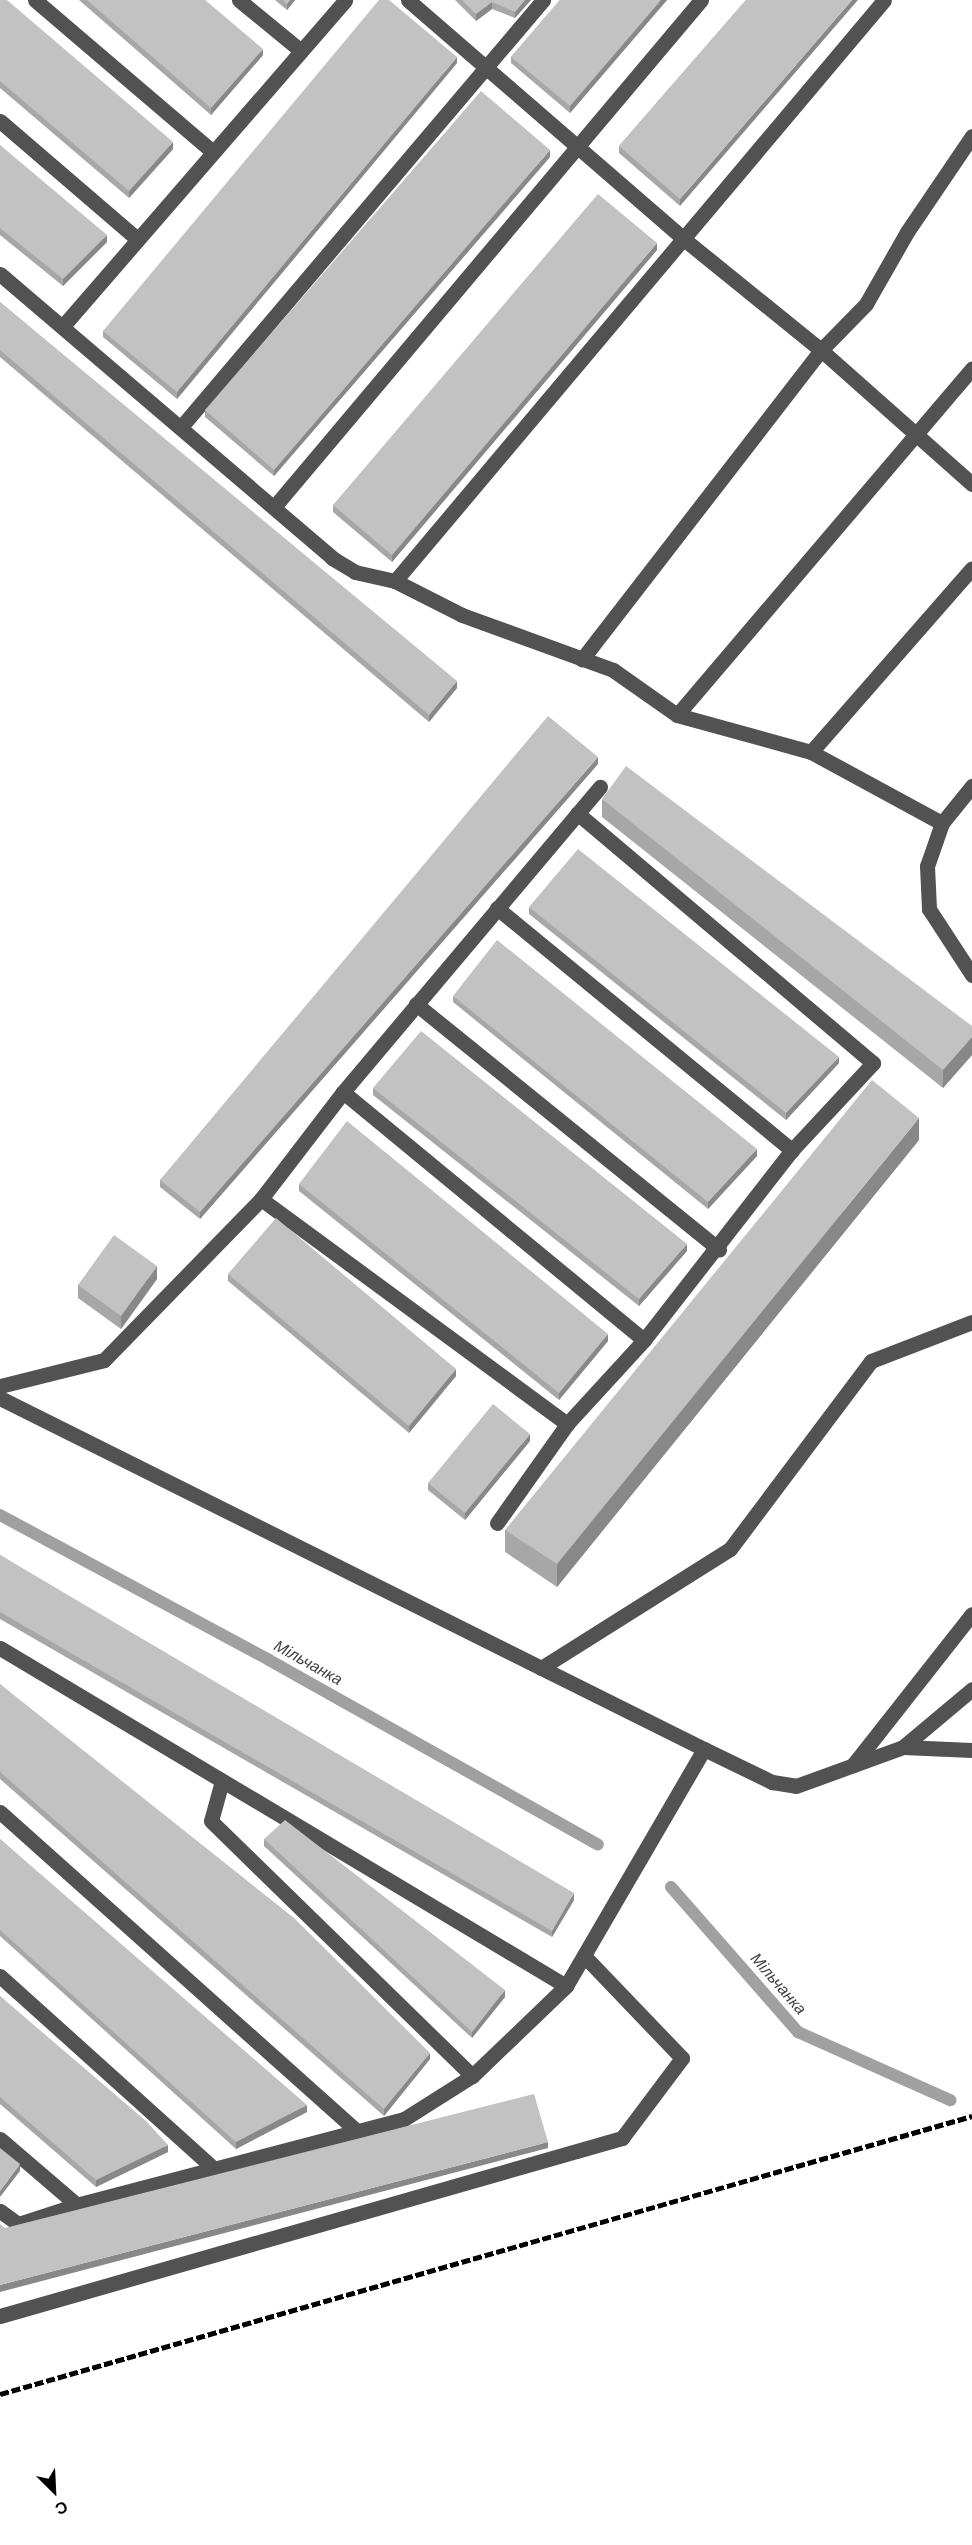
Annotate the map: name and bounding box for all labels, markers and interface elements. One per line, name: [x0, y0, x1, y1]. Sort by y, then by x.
water label: Мільчанка: [270, 1636, 346, 1690]
water label: Мільчанка: [746, 1949, 810, 2019]
north arrow: [24, 2461, 84, 2521]
text: С: [53, 2498, 70, 2518]

